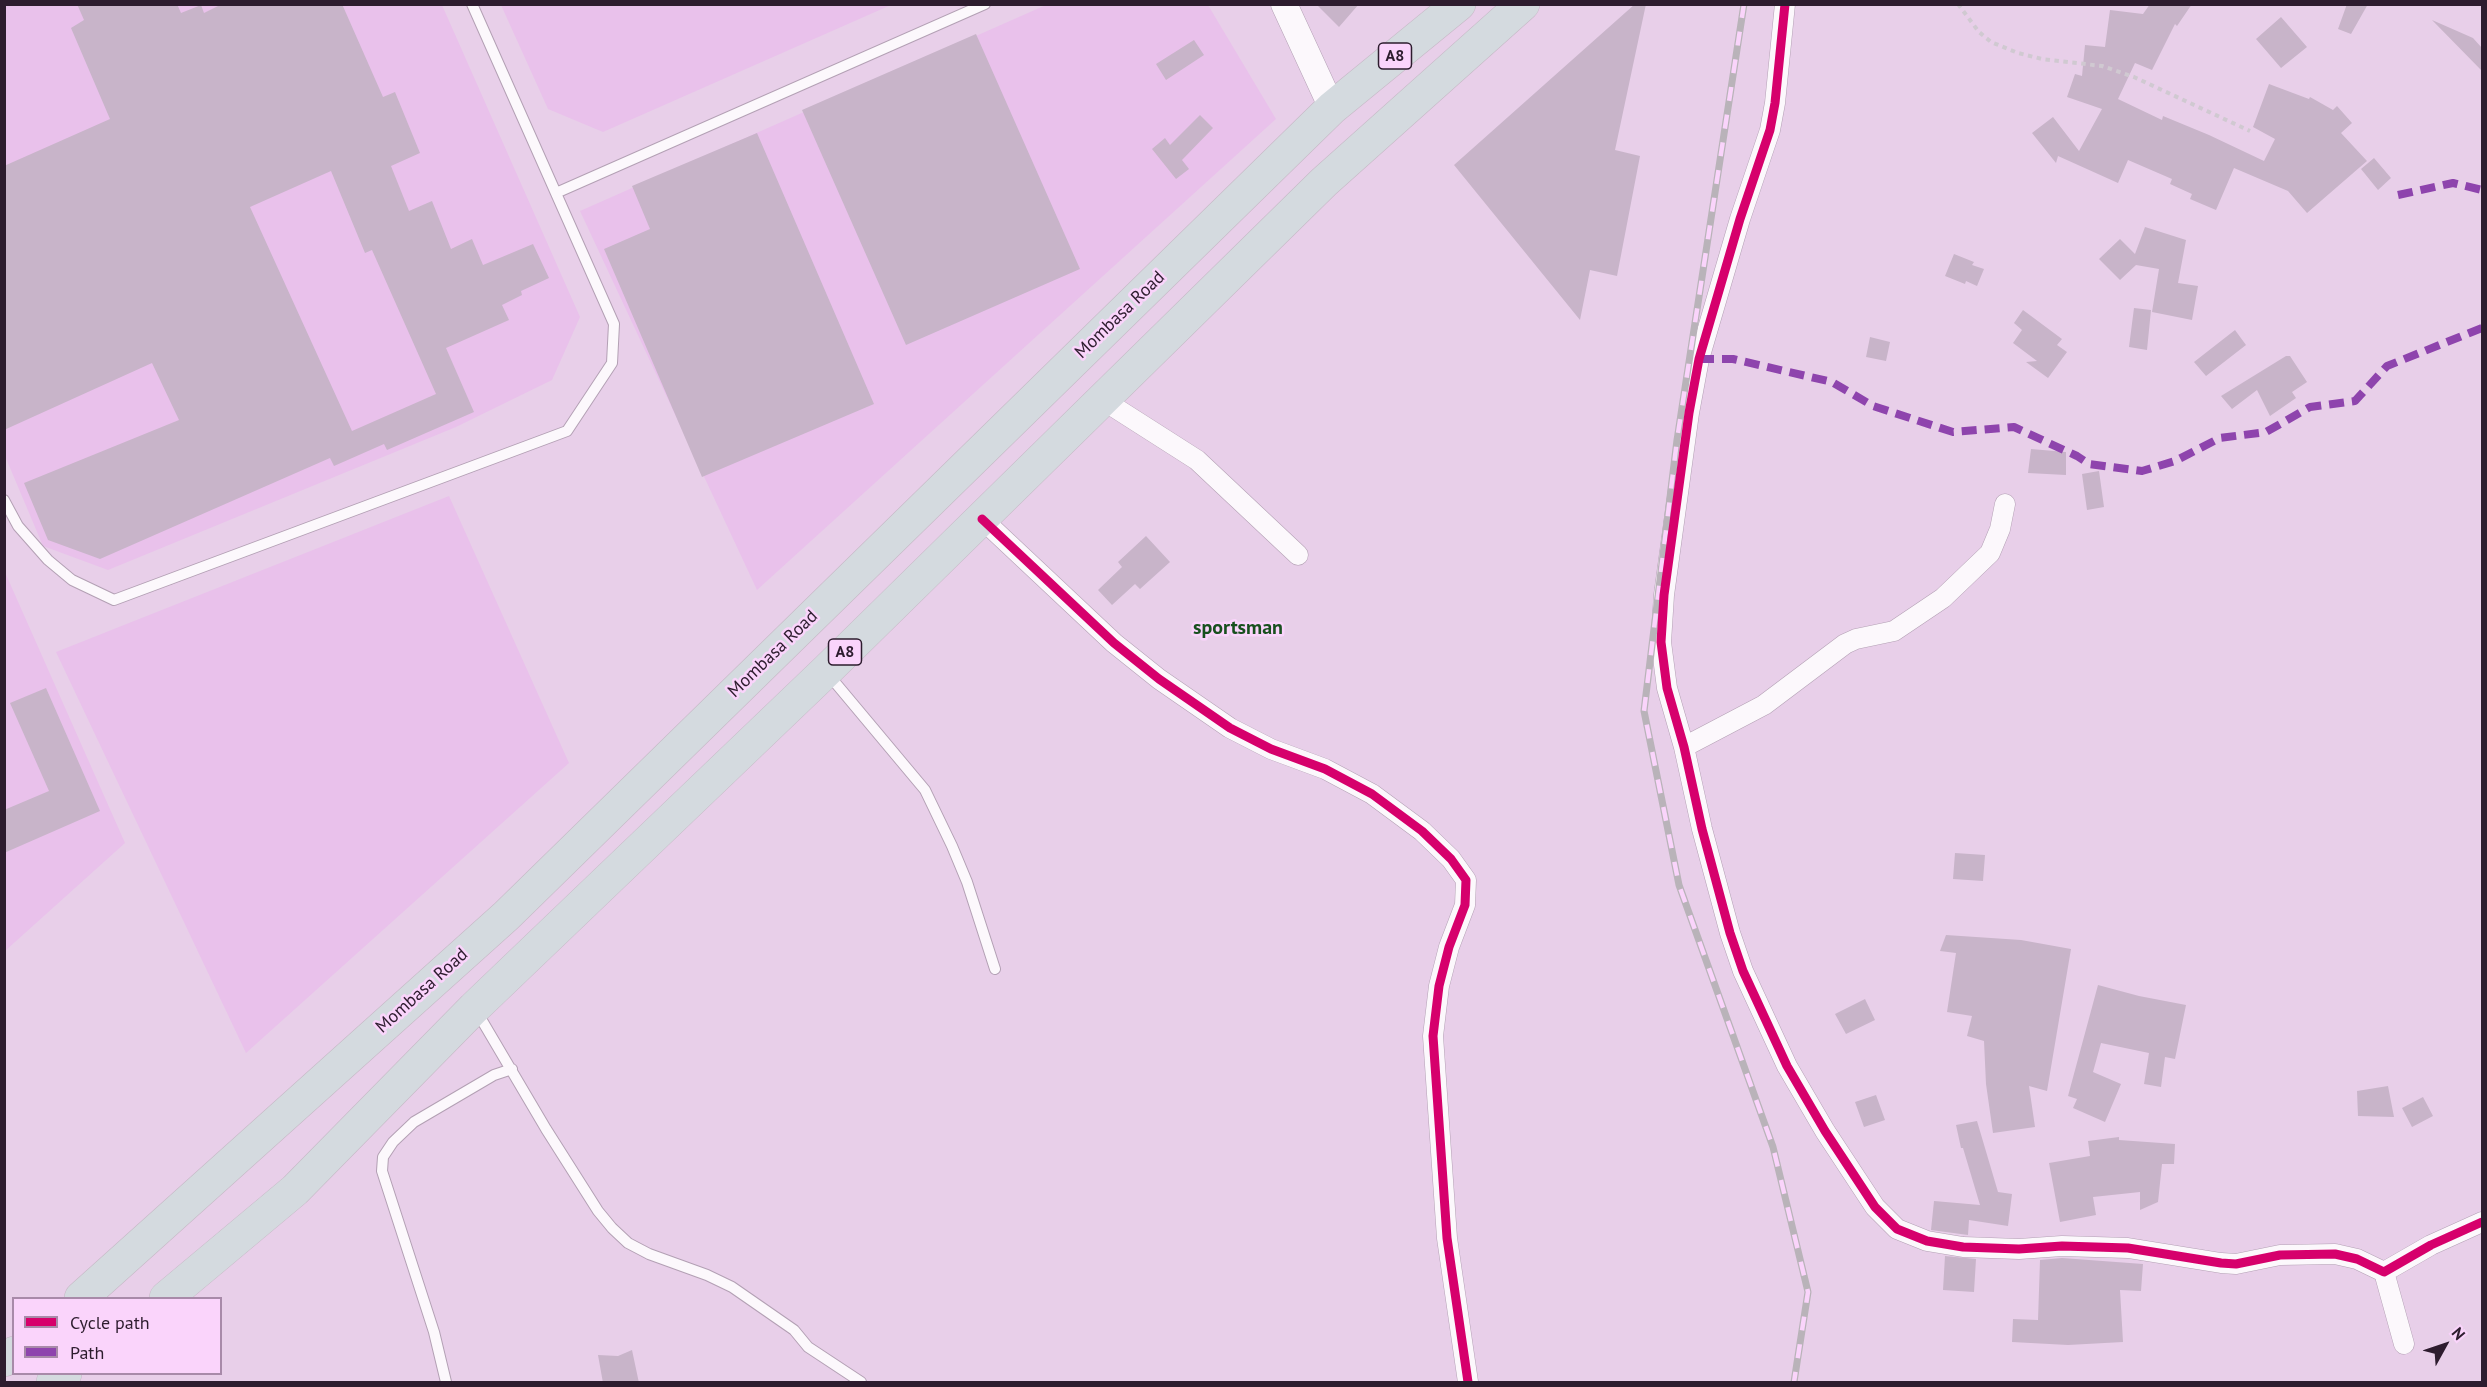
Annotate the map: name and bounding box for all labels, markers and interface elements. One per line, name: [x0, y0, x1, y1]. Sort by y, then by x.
road number: A8: [1378, 43, 1412, 69]
street label: Mombasa Road: [1071, 267, 1169, 363]
street label: Mombasa Road: [724, 606, 822, 702]
district label: sportsman: [1193, 616, 1283, 640]
road number: A8: [828, 639, 862, 665]
street label: Mombasa Road: [371, 944, 473, 1038]
legend: [12, 1297, 222, 1375]
text: Cycle path: [70, 1311, 150, 1334]
north arrow: [2415, 1315, 2475, 1375]
text: N: [2448, 1323, 2470, 1344]
text: Path: [70, 1341, 104, 1364]

